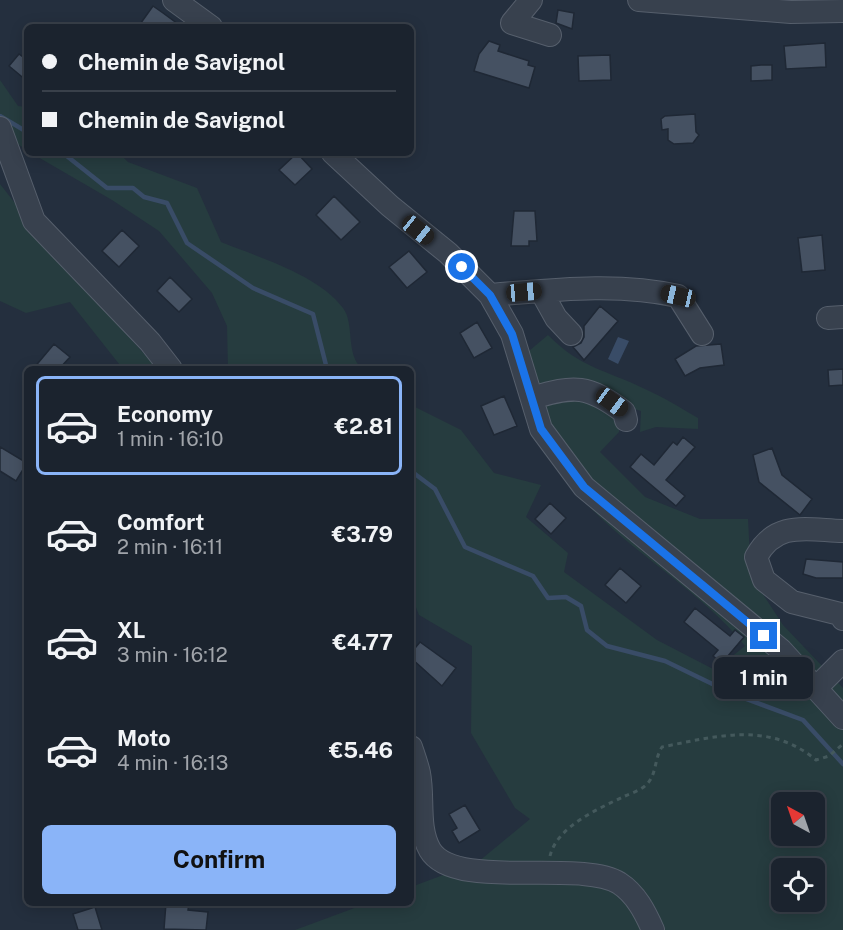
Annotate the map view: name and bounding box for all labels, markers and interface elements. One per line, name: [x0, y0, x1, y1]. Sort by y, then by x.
text: Chemin de Savignol: [78, 49, 285, 75]
text: Chemin de Savignol: [78, 107, 285, 133]
car: [398, 212, 438, 248]
route start: [448, 253, 475, 280]
car: [505, 281, 543, 303]
car: [658, 283, 698, 309]
car: [592, 384, 632, 420]
icon: car: [45, 399, 99, 453]
text: Economy: [117, 401, 213, 427]
text: €2.81: [335, 413, 393, 439]
text: 1 min · 16:10: [117, 427, 224, 451]
icon: car: [45, 507, 99, 561]
text: Comfort: [117, 509, 204, 535]
text: €3.79: [332, 521, 393, 547]
text: 2 min · 16:11: [117, 535, 223, 559]
icon: car: [45, 615, 99, 669]
text: XL: [117, 617, 145, 643]
route end: [750, 622, 777, 649]
text: €4.77: [332, 629, 393, 655]
text: 3 min · 16:12: [117, 643, 228, 667]
callout: 1 min: [714, 657, 813, 699]
text: 1 min: [739, 666, 788, 690]
icon: car: [45, 723, 99, 777]
text: Moto: [117, 725, 171, 751]
text: €5.46: [329, 737, 393, 763]
text: 4 min · 16:13: [117, 751, 228, 775]
north arrow: [771, 792, 825, 846]
map controls: [771, 792, 825, 912]
button: Confirm: [42, 825, 396, 894]
button: locate: [771, 858, 825, 912]

